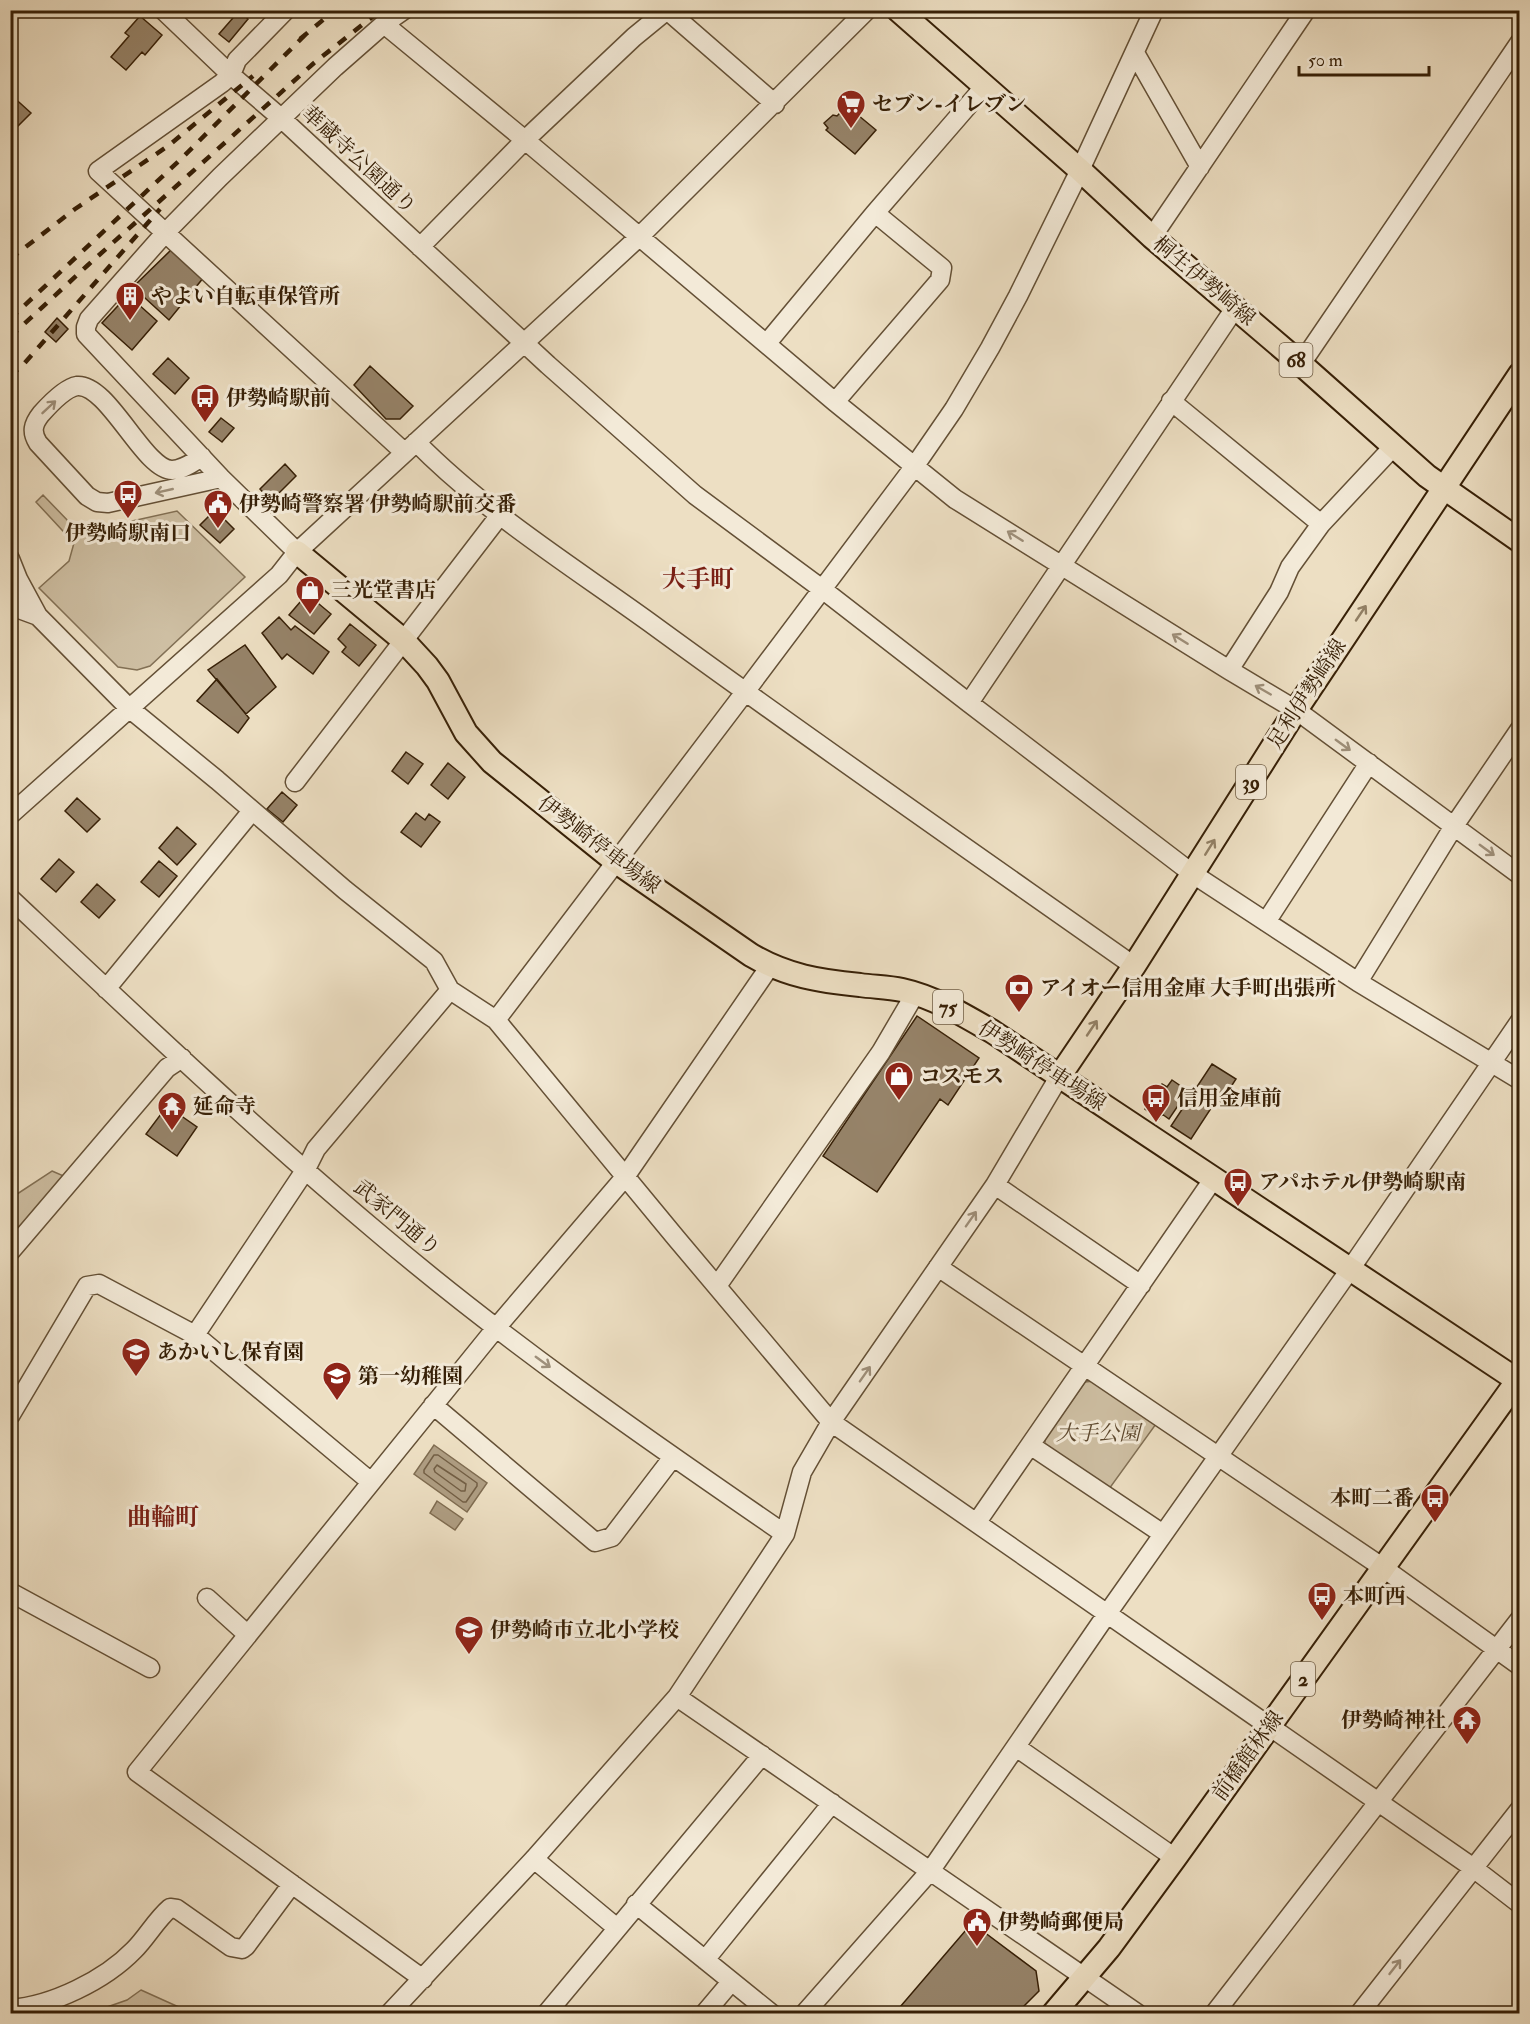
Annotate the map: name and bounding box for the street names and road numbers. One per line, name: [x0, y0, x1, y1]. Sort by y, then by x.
street label: 華蔵寺公園通り: [296, 100, 422, 220]
street label: 桐生伊勢崎線: [1147, 230, 1261, 332]
road number: 68: [1280, 343, 1312, 377]
street label: 足利伊勢崎線: [1261, 634, 1353, 754]
road number: 39: [1236, 765, 1266, 799]
street label: 伊勢崎停車場線: [532, 790, 666, 900]
road number: 75: [933, 990, 963, 1024]
street label: 伊勢崎停車場線: [973, 1015, 1111, 1117]
street label: 武家門通り: [348, 1174, 446, 1262]
road number: 2: [1291, 1662, 1315, 1696]
street label: 前橋館林線: [1206, 1706, 1290, 1806]

